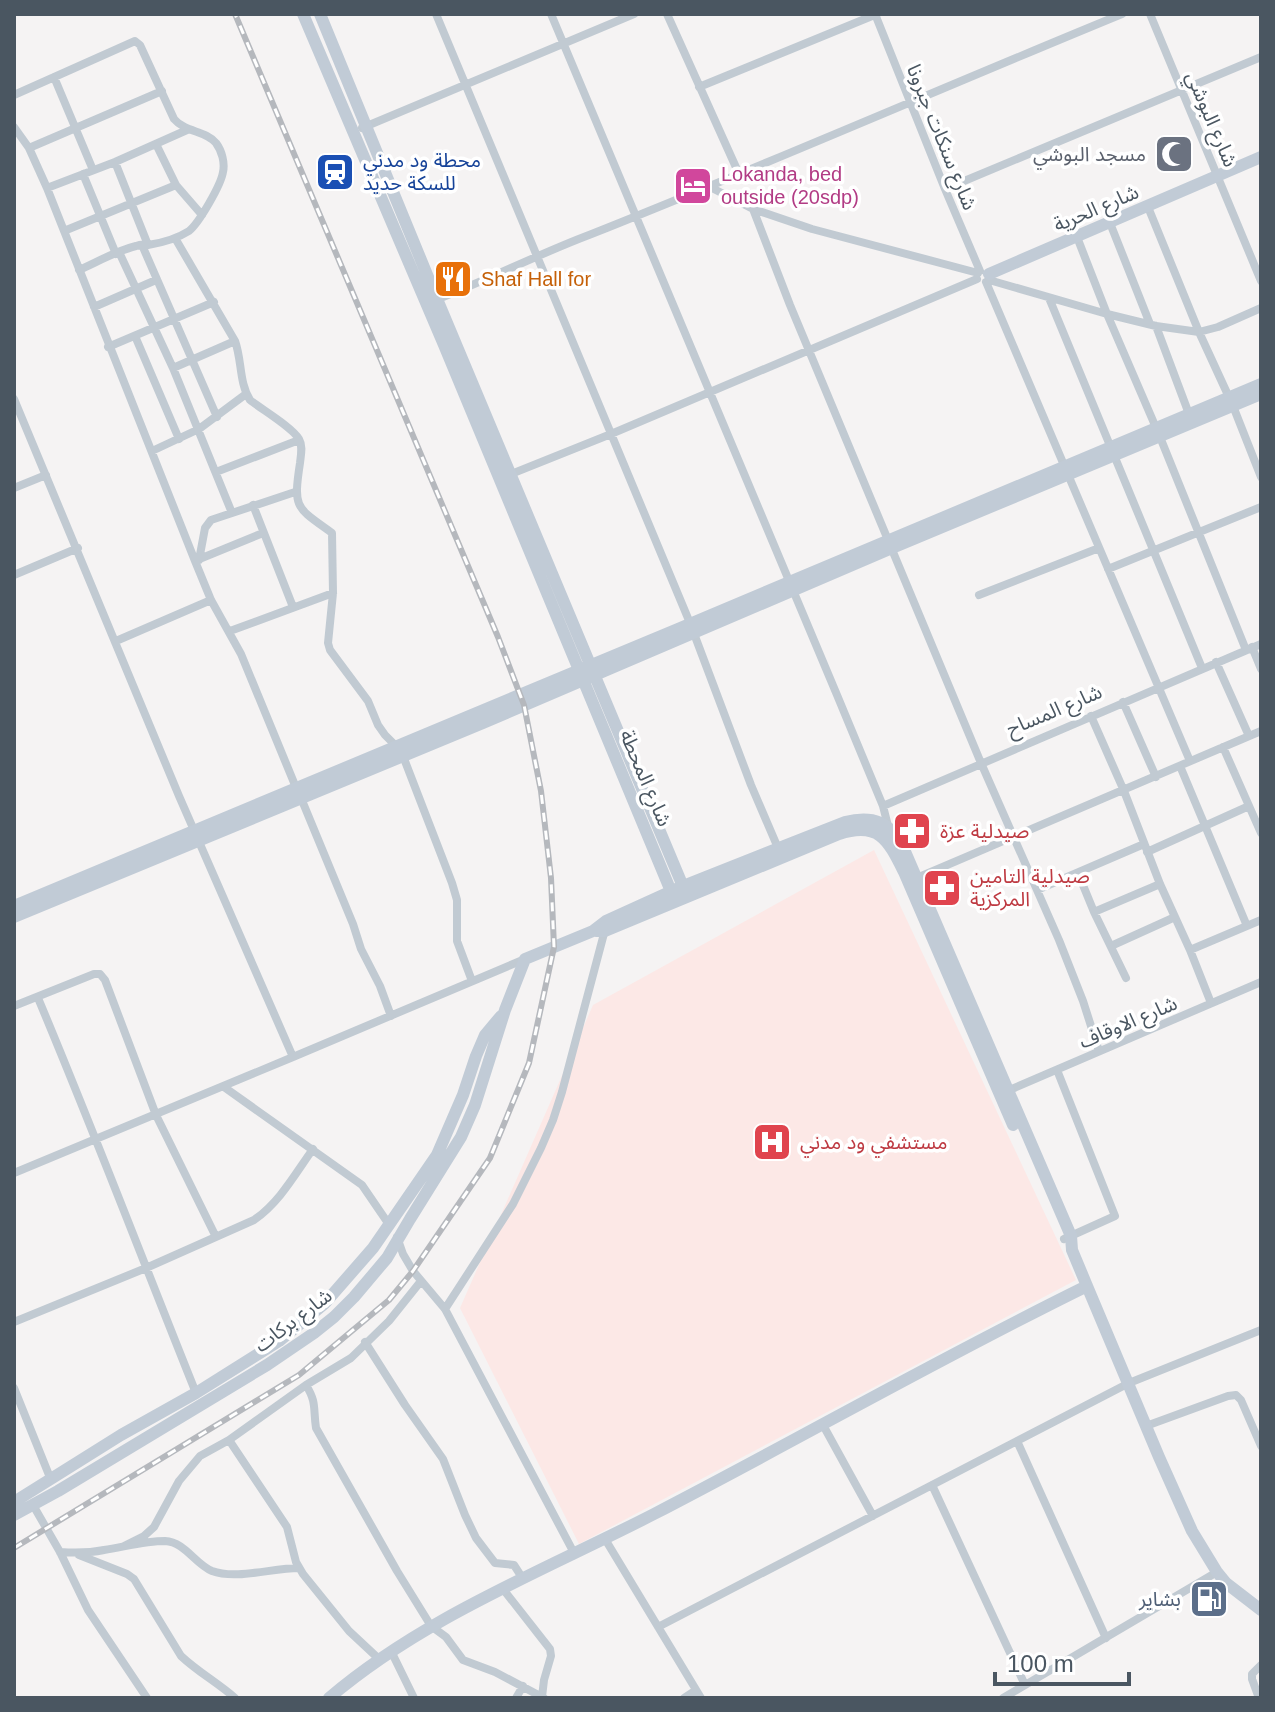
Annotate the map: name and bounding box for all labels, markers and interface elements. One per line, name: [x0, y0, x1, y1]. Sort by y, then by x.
street label: شارع سنكات جبرونا: [899, 61, 981, 215]
street label: شارع البوشي: [1178, 68, 1242, 172]
mosque icon: مسجد البوشي: [1153, 133, 1195, 175]
place label: مسجد البوشي: [1033, 143, 1146, 170]
place label: محطة ود مدني للسكة حديد: [363, 149, 481, 194]
station icon: محطة ود مدني للسكة حديد: [314, 151, 356, 193]
place label: Lokanda, bed outside (20sdp): [721, 163, 859, 208]
hotel icon: Lokanda, bed outside (20sdp): [672, 165, 714, 207]
street label: شارع الحرية: [1050, 180, 1143, 239]
restaurant icon: Shaf Hall for: [432, 258, 474, 300]
place label: Shaf Hall for: [481, 268, 591, 290]
street label: شارع المساح: [1003, 680, 1107, 744]
street label: شارع المحطة: [612, 726, 676, 831]
pharmacy icon: صيدلية عزة: [891, 810, 933, 852]
place label: صيدلية عزة: [940, 820, 1029, 843]
place label: صيدلية التامين المركزية: [970, 865, 1090, 911]
pharmacy icon: صيدلية التامين المركزية: [921, 867, 963, 909]
street label: شارع الاوقاف: [1076, 991, 1182, 1056]
hospital icon: مستشفي ود مدني: [751, 1121, 793, 1163]
place label: مستشفي ود مدني: [800, 1131, 947, 1158]
street label: شارع بركات: [250, 1284, 338, 1359]
fuel station icon: بشاير: [1188, 1578, 1230, 1620]
place label: بشاير: [1138, 1588, 1181, 1611]
scale bar: [995, 1636, 1129, 1686]
text: 100 m: [1007, 1650, 1074, 1677]

